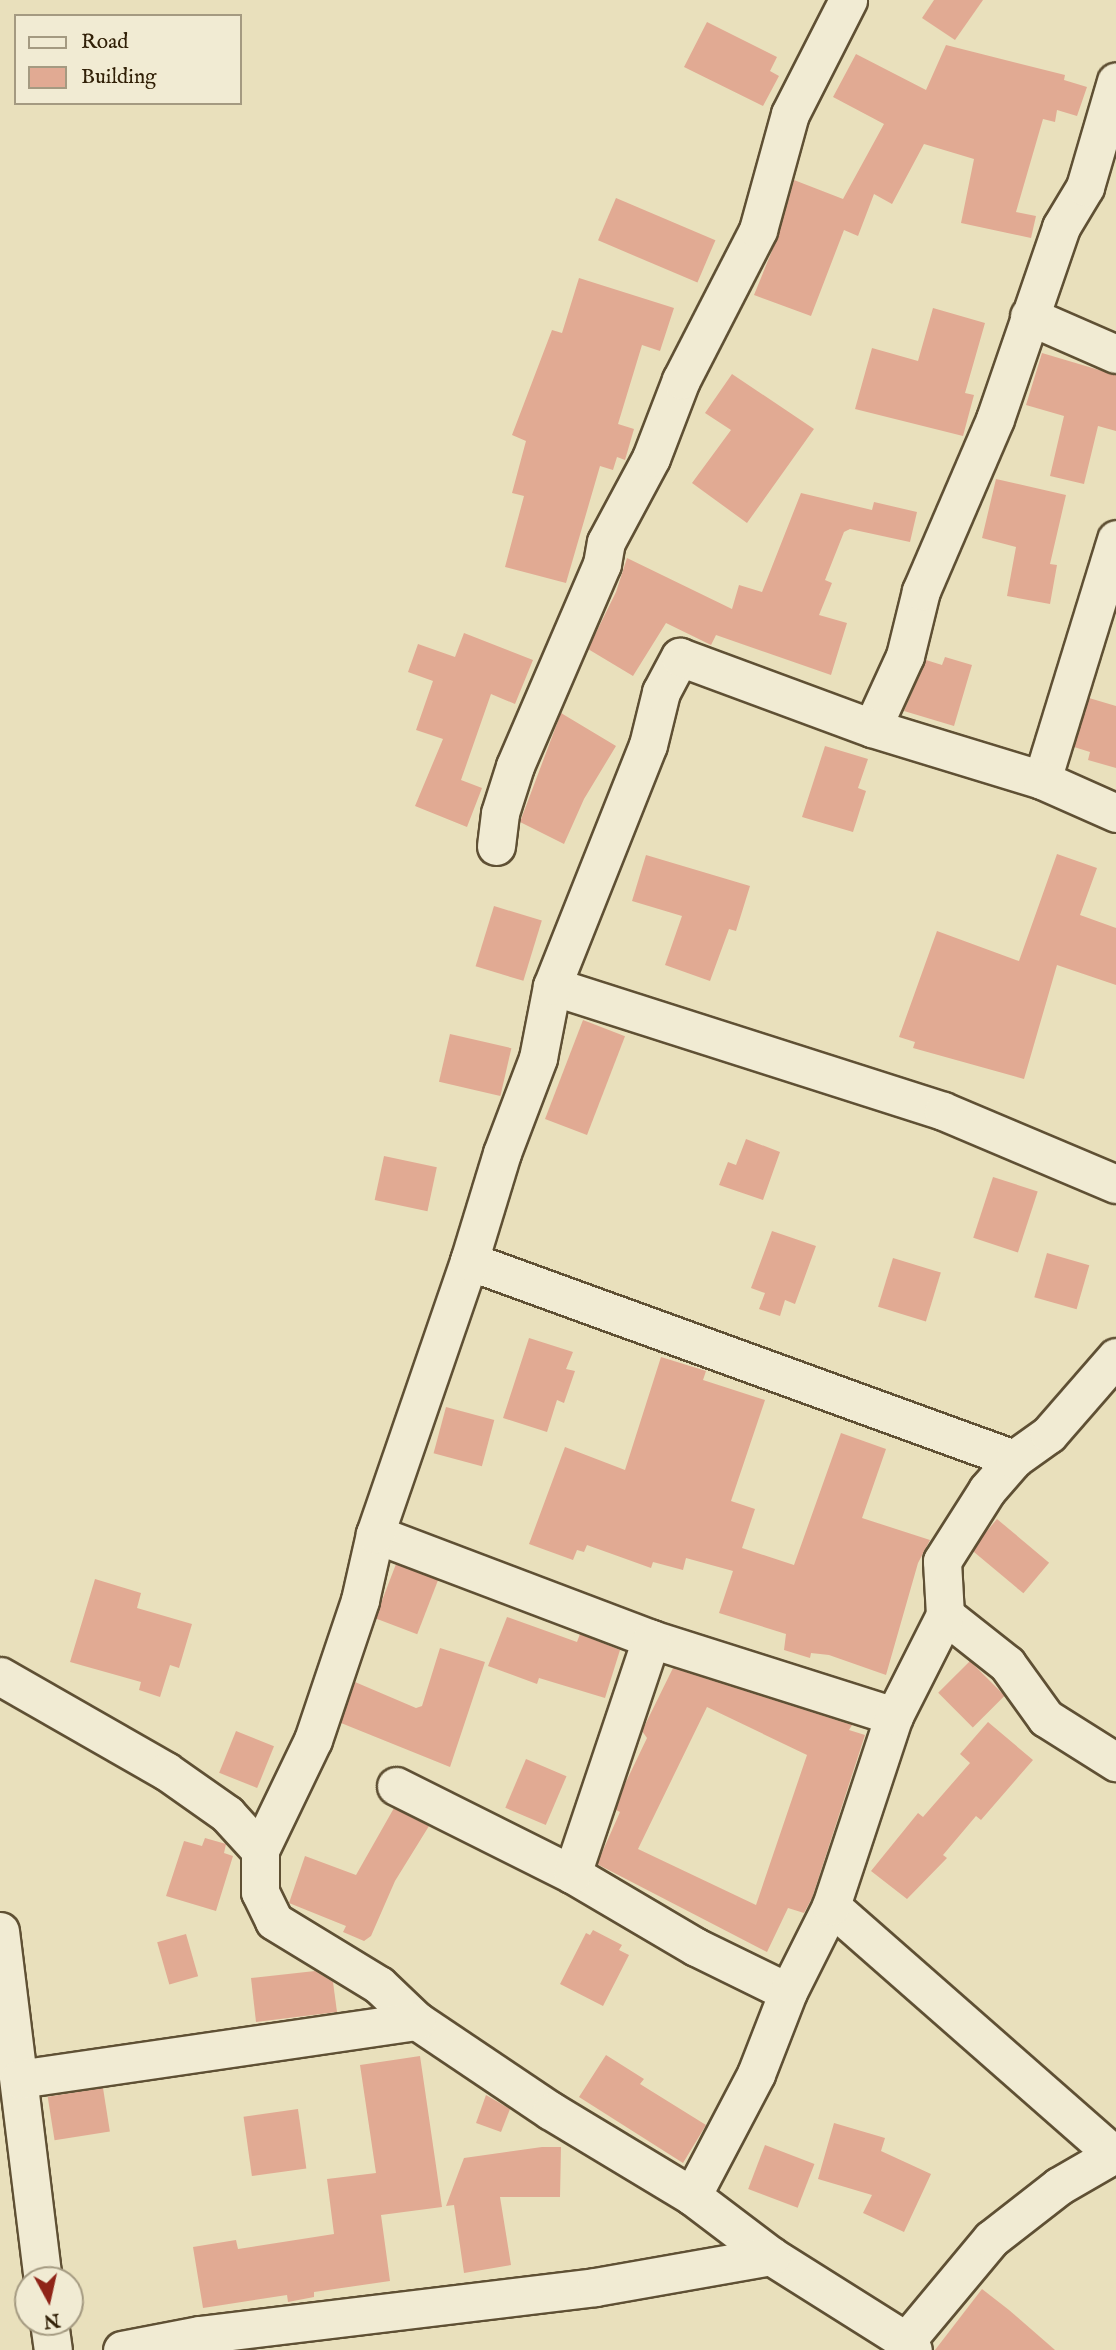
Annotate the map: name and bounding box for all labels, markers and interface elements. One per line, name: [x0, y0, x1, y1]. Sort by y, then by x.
legend: [14, 14, 242, 105]
text: Road: [81, 29, 128, 56]
text: Building: [81, 64, 156, 91]
north arrow: [14, 2266, 84, 2336]
text: N: [42, 2307, 61, 2333]

